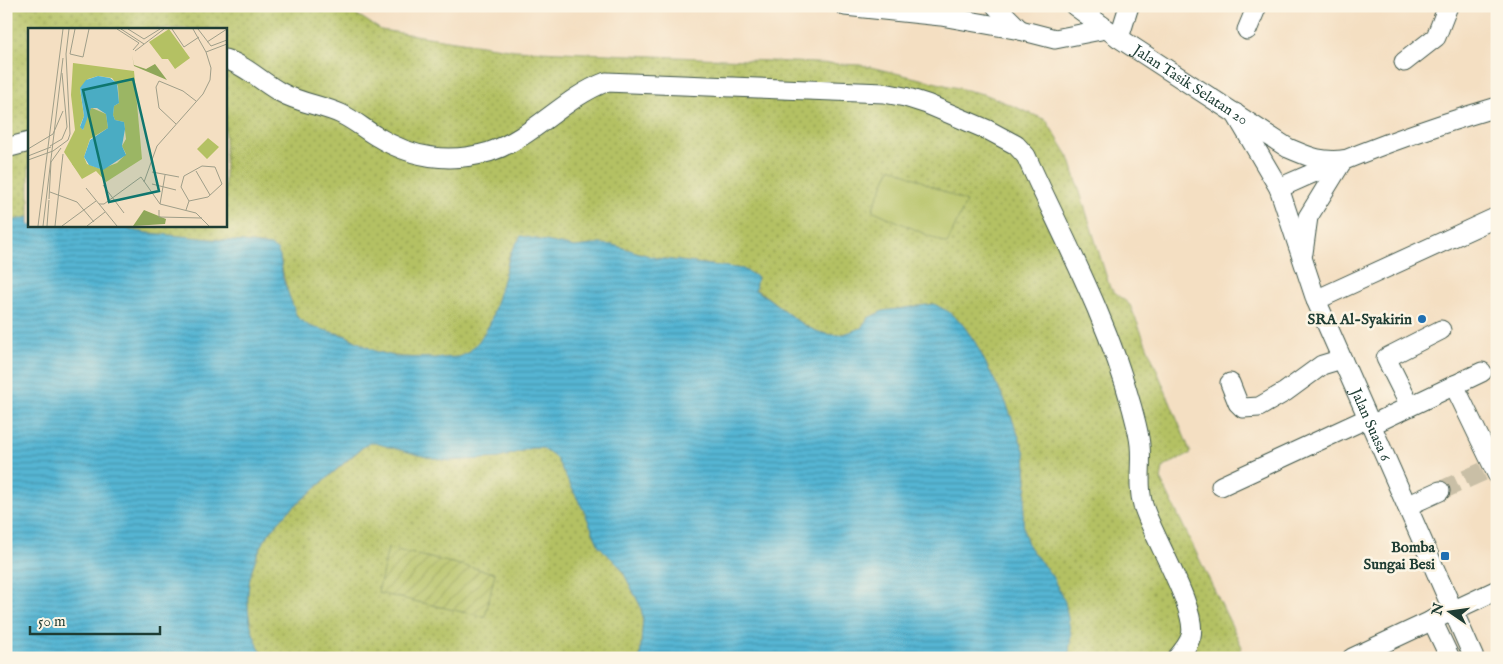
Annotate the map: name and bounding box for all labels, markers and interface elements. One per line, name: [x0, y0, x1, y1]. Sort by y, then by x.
inset map: [28, 28, 226, 226]
street label: Jalan Tasik Selatan 20: [1128, 40, 1252, 129]
place label: SRA Al-Syakirin: [1308, 310, 1412, 329]
marker: SRA Al-Syakirin: [1416, 313, 1428, 325]
street label: Jalan Suasa 6: [1345, 384, 1395, 465]
place label: Bomba Sungai Besi: [1364, 538, 1436, 574]
marker: Bomba Sungai Besi: [1439, 550, 1451, 562]
north arrow: [1426, 586, 1476, 636]
text: N: [1428, 601, 1448, 618]
scale bar: [30, 604, 160, 636]
text: 50 m: [38, 612, 66, 631]

